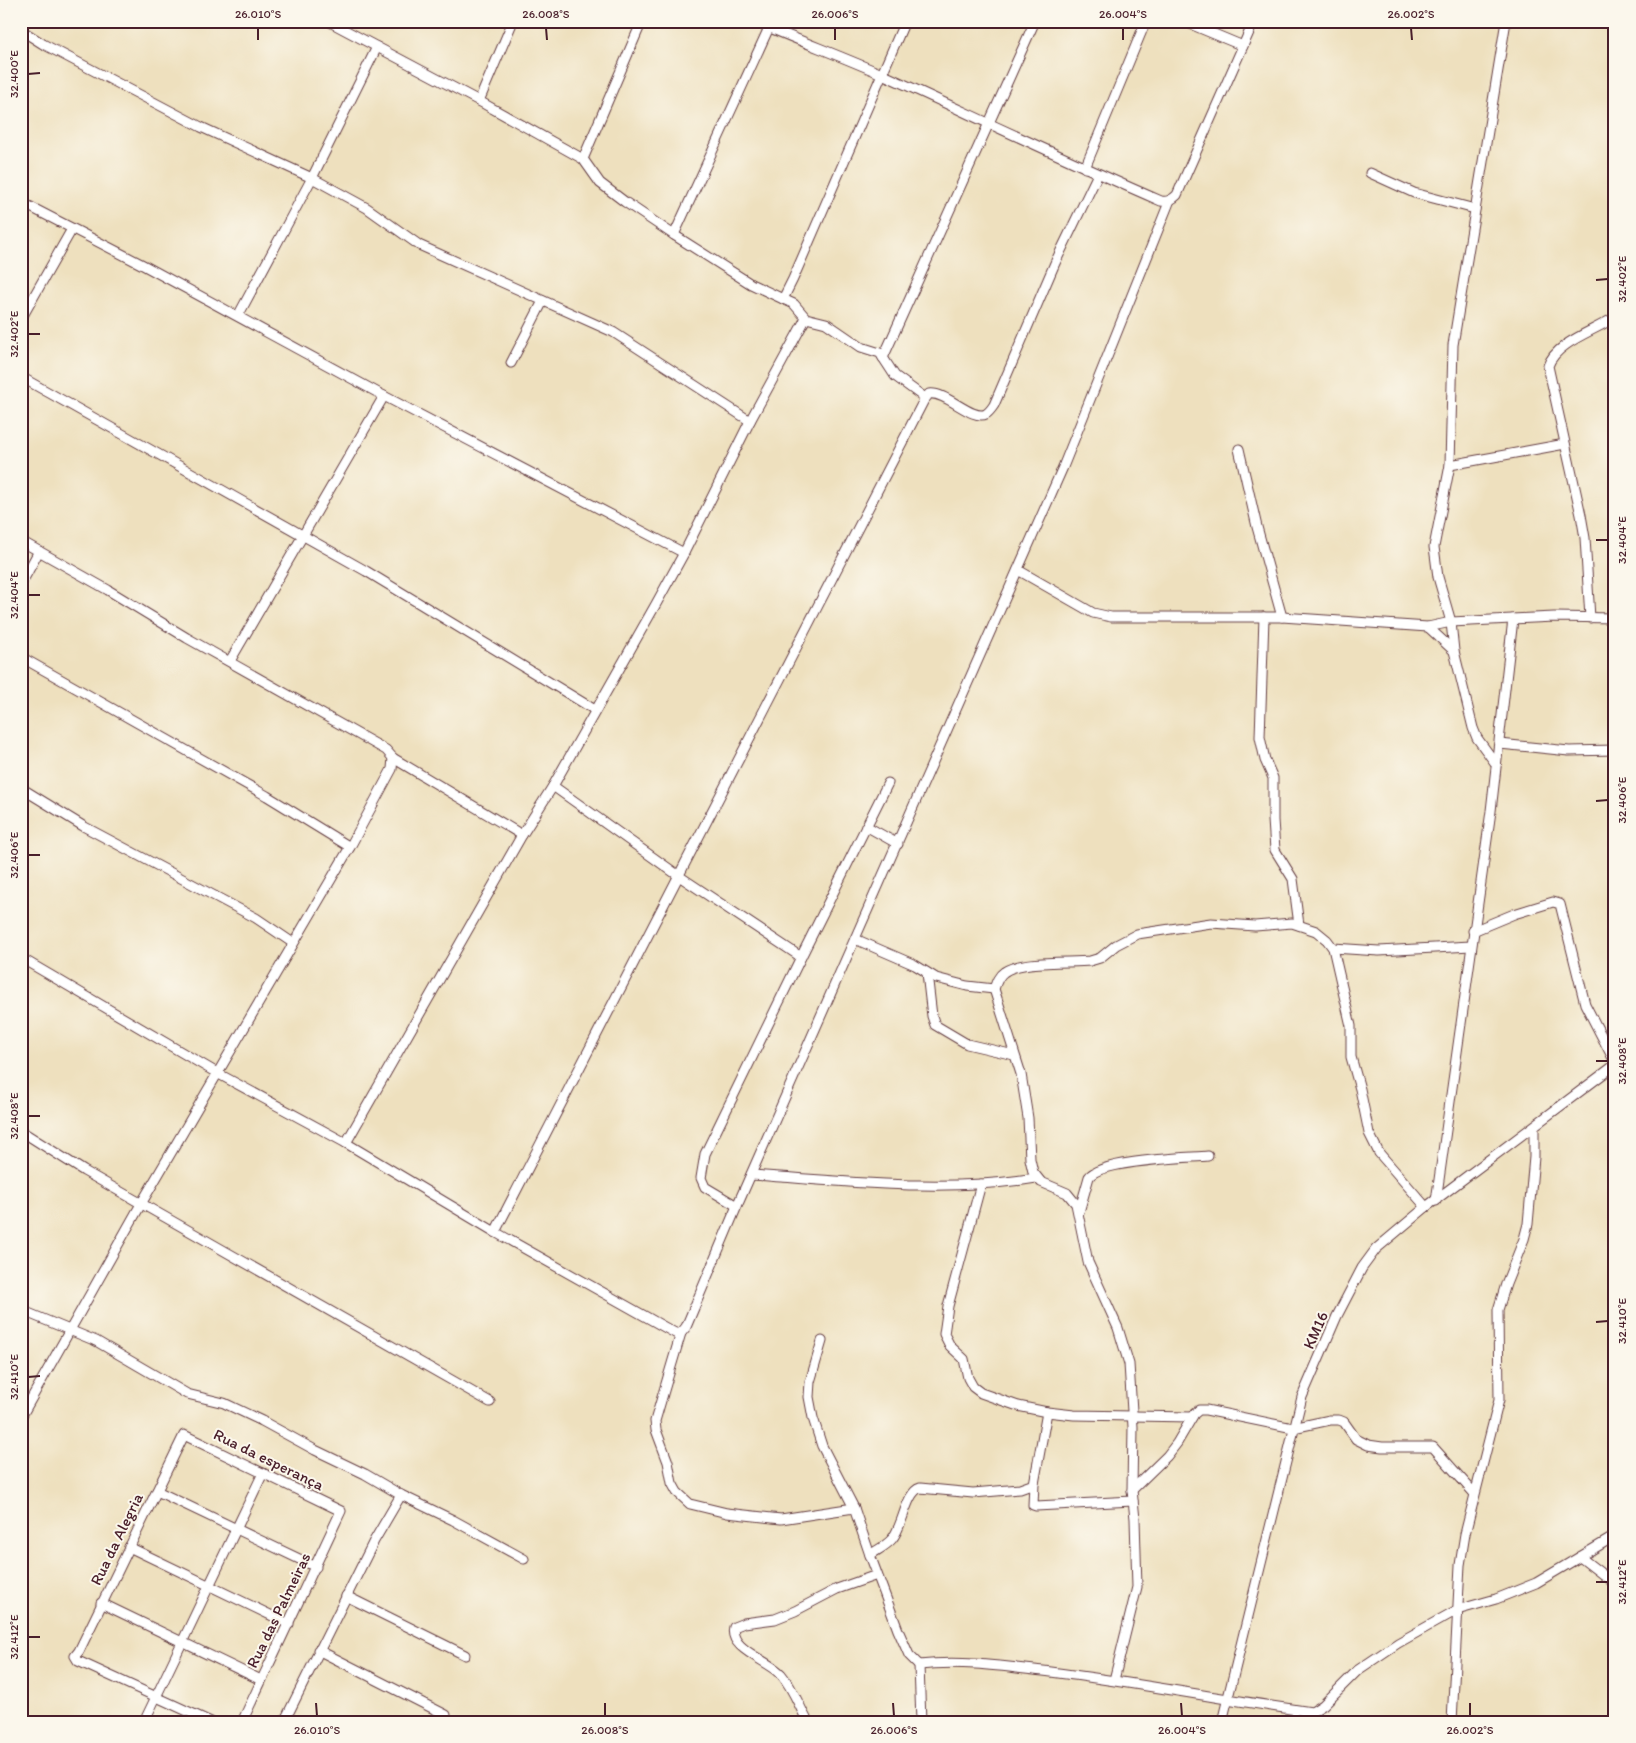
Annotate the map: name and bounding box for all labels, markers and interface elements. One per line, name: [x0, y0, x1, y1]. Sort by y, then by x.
text: 26.010°S: [235, 7, 281, 21]
text: 26.008°S: [522, 7, 570, 21]
text: 26.006°S: [811, 7, 859, 21]
text: 26.004°S: [1099, 7, 1147, 21]
text: 26.002°S: [1388, 7, 1435, 21]
text: 32.400°E: [7, 50, 21, 98]
text: 32.402°E: [1615, 255, 1629, 302]
text: 32.402°E: [7, 310, 21, 357]
text: 32.404°E: [1615, 516, 1629, 564]
text: 32.404°E: [7, 571, 21, 619]
text: 32.406°E: [1615, 776, 1629, 823]
text: 32.406°E: [7, 831, 21, 878]
text: 32.408°E: [1615, 1037, 1629, 1085]
text: 32.408°E: [7, 1092, 21, 1140]
text: 32.410°E: [1615, 1298, 1629, 1344]
street label: KM16: [1299, 1309, 1332, 1352]
text: 32.410°E: [7, 1354, 21, 1400]
street label: Rua da esperança: [210, 1424, 328, 1495]
street label: Rua da Alegria: [86, 1489, 147, 1588]
street label: Rua das Palmeiras: [242, 1549, 315, 1671]
text: 32.412°E: [1615, 1559, 1629, 1605]
text: 32.412°E: [7, 1614, 21, 1660]
text: 26.010°S: [294, 1723, 340, 1737]
text: 26.008°S: [581, 1723, 629, 1737]
text: 26.006°S: [870, 1723, 918, 1737]
text: 26.004°S: [1158, 1723, 1206, 1737]
text: 26.002°S: [1447, 1723, 1494, 1737]

